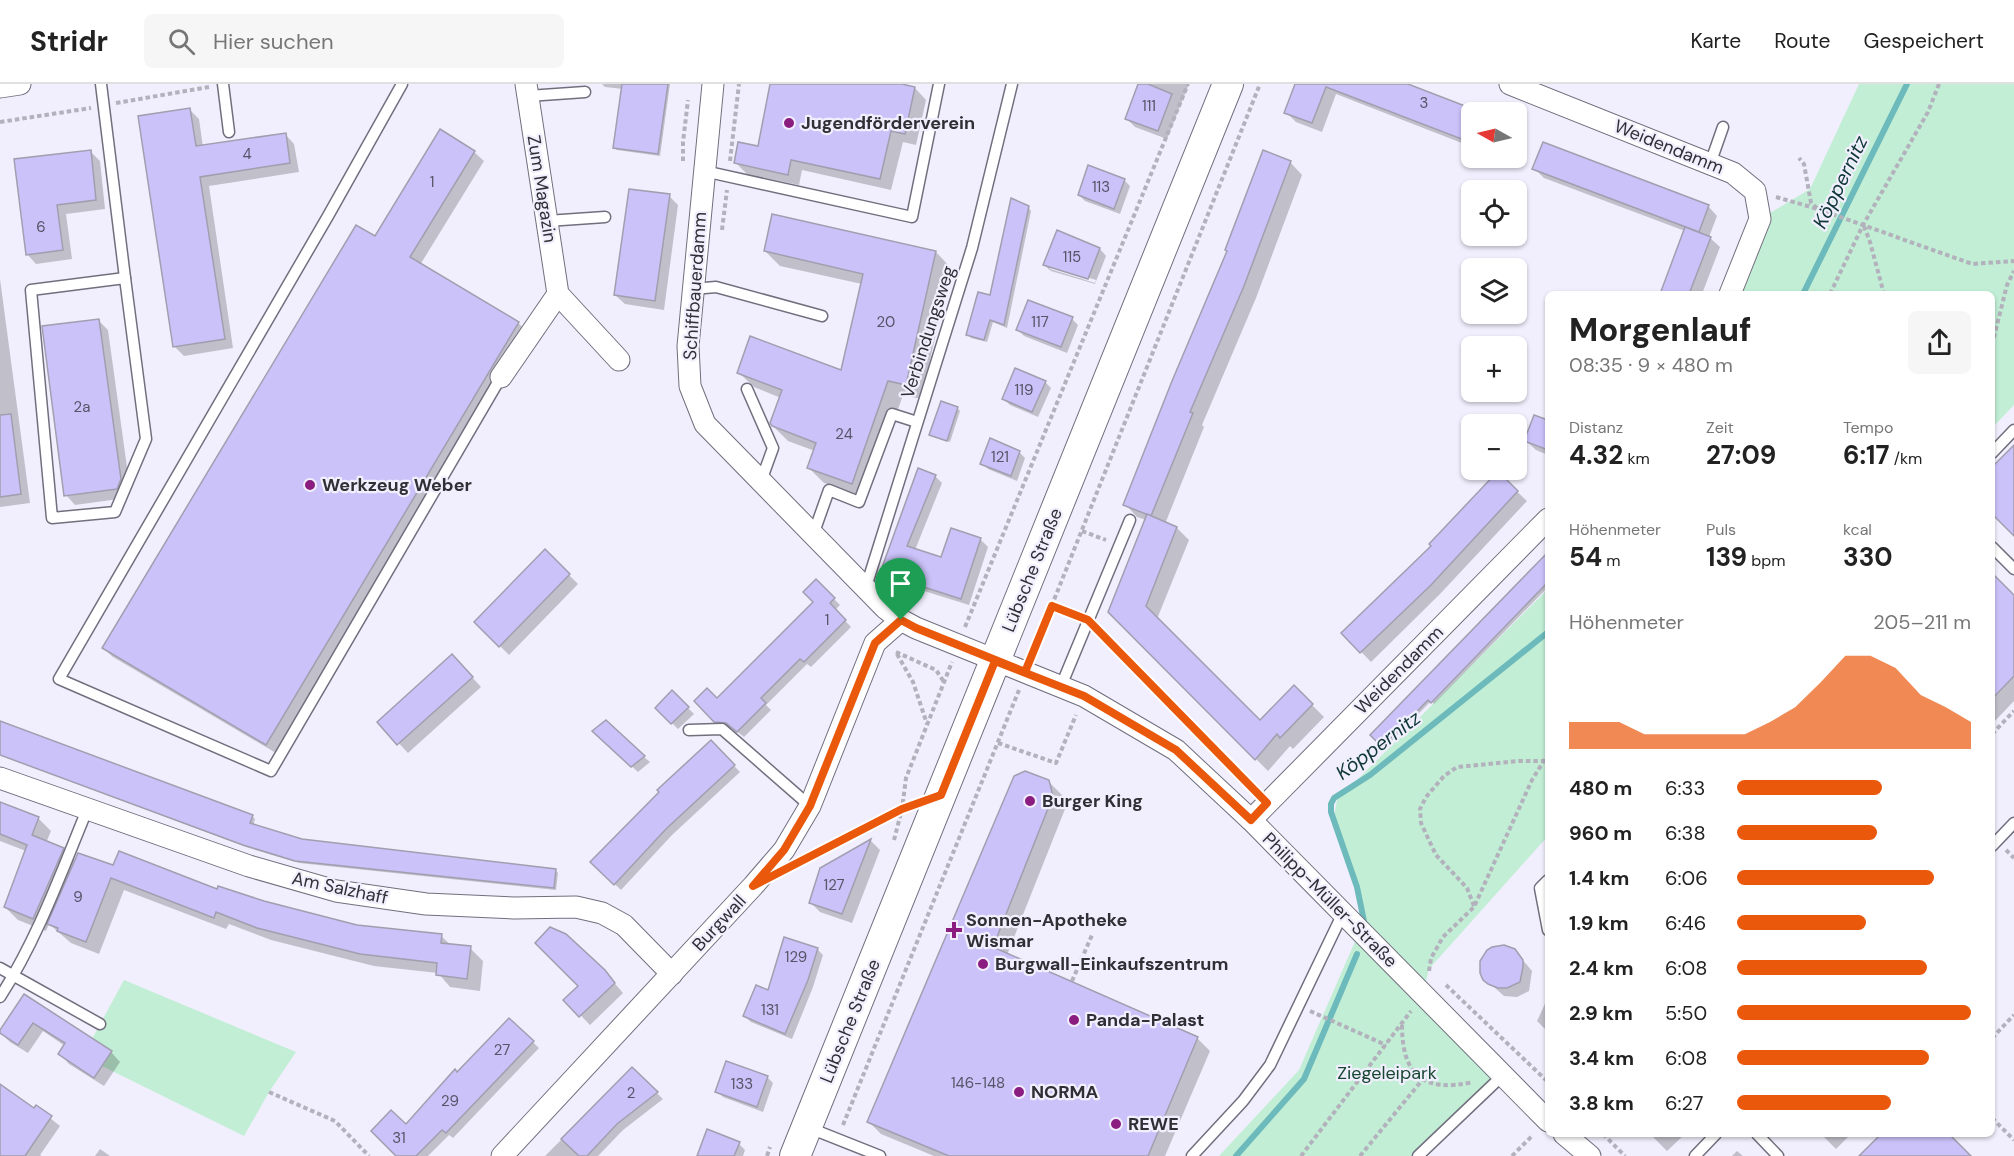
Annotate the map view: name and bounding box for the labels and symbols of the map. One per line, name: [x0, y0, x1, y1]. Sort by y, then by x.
house number: 3: [1420, 93, 1428, 113]
house number: 111: [1142, 96, 1156, 116]
north arrow: [1461, 102, 1527, 168]
place label: Jugendförderverein: [801, 111, 975, 135]
street label: Weidendamm: [1611, 114, 1727, 180]
marker: Jugendförderverein: [782, 116, 796, 130]
water label: Köppernitz: [1806, 131, 1874, 233]
street label: Zum Magazin: [522, 134, 562, 244]
house number: 4: [242, 144, 252, 164]
house number: 1: [430, 172, 434, 192]
house number: 113: [1092, 177, 1110, 197]
street label: Schiffbauerdamm: [678, 211, 712, 361]
house number: 6: [36, 217, 46, 237]
house number: 115: [1063, 247, 1081, 267]
street label: Verbindungsweg: [895, 263, 961, 401]
house number: 20: [877, 312, 895, 332]
house number: 117: [1031, 312, 1049, 332]
house number: 119: [1015, 380, 1033, 400]
house number: 2a: [74, 397, 90, 417]
house number: 24: [835, 424, 853, 444]
house number: 121: [991, 447, 1009, 467]
place label: Werkzeug Weber: [322, 473, 472, 497]
marker: Werkzeug Weber: [303, 478, 317, 492]
street label: Lübsche Straße: [996, 504, 1068, 636]
pin: [875, 558, 926, 620]
house number: 1: [825, 610, 829, 630]
street label: Weidendamm: [1349, 620, 1449, 720]
water label: Köppernitz: [1330, 704, 1426, 785]
place label: Burger King: [1042, 789, 1143, 813]
marker: Burger King: [1023, 794, 1037, 808]
street label: Philipp-Müller-Straße: [1257, 827, 1403, 973]
street label: Am Salzhaff: [290, 866, 390, 910]
house number: 127: [823, 875, 845, 895]
house number: 9: [73, 887, 83, 907]
street label: Burgwall: [687, 890, 751, 956]
place label: Sonnen-Apotheke Wismar: [966, 908, 1127, 953]
marker: Sonnen-Apotheke Wismar: [947, 923, 961, 937]
house number: 129: [785, 947, 807, 967]
place label: Burgwall-Einkaufszentrum: [995, 952, 1228, 976]
street label: Lübsche Straße: [814, 955, 886, 1087]
marker: Burgwall-Einkaufszentrum: [976, 957, 990, 971]
house number: 131: [761, 1000, 779, 1020]
place label: Panda-Palast: [1086, 1008, 1204, 1032]
marker: Panda-Palast: [1067, 1013, 1081, 1027]
house number: 27: [494, 1040, 510, 1060]
park label: Ziegeleipark: [1337, 1061, 1437, 1085]
house number: 146-148: [951, 1073, 1005, 1093]
house number: 133: [731, 1074, 753, 1094]
place label: NORMA: [1031, 1080, 1099, 1104]
house number: 2: [627, 1083, 635, 1103]
marker: NORMA: [1012, 1085, 1026, 1099]
house number: 29: [441, 1091, 459, 1111]
place label: REWE: [1128, 1112, 1179, 1136]
marker: REWE: [1109, 1117, 1123, 1131]
house number: 31: [392, 1128, 406, 1148]

